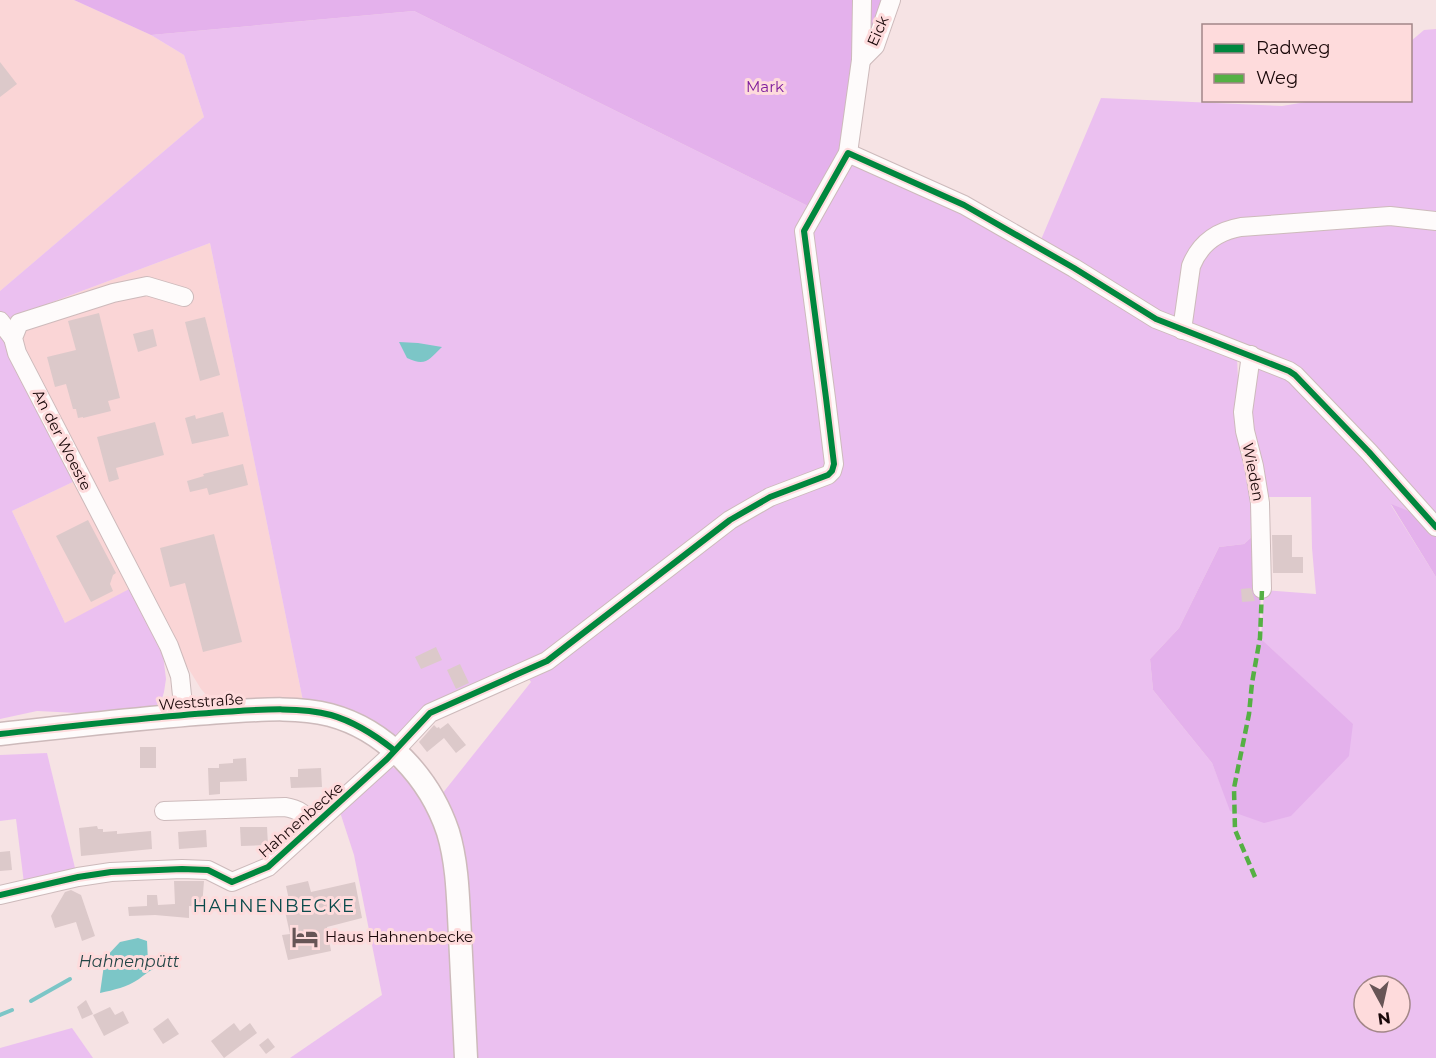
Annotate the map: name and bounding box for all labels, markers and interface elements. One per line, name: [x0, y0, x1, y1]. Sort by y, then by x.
street label: Eick: [862, 13, 893, 49]
legend: [1202, 24, 1412, 102]
text: Radweg: [1256, 37, 1331, 59]
text: Weg: [1256, 67, 1298, 89]
park label: Mark: [746, 77, 784, 96]
street label: An der Woeste: [29, 386, 96, 493]
street label: Wieden: [1239, 441, 1268, 503]
street label: Weststraße: [158, 689, 244, 714]
street label: Hahnenbecke: [255, 778, 347, 862]
district label: HAHNENBECKE: [192, 895, 356, 917]
hotel icon: Haus Hahnenbecke: [290, 922, 320, 952]
place label: Haus Hahnenbecke: [325, 927, 473, 946]
water label: Hahnenpütt: [79, 952, 180, 971]
north arrow: [1352, 974, 1412, 1034]
text: N: [1376, 1008, 1392, 1029]

